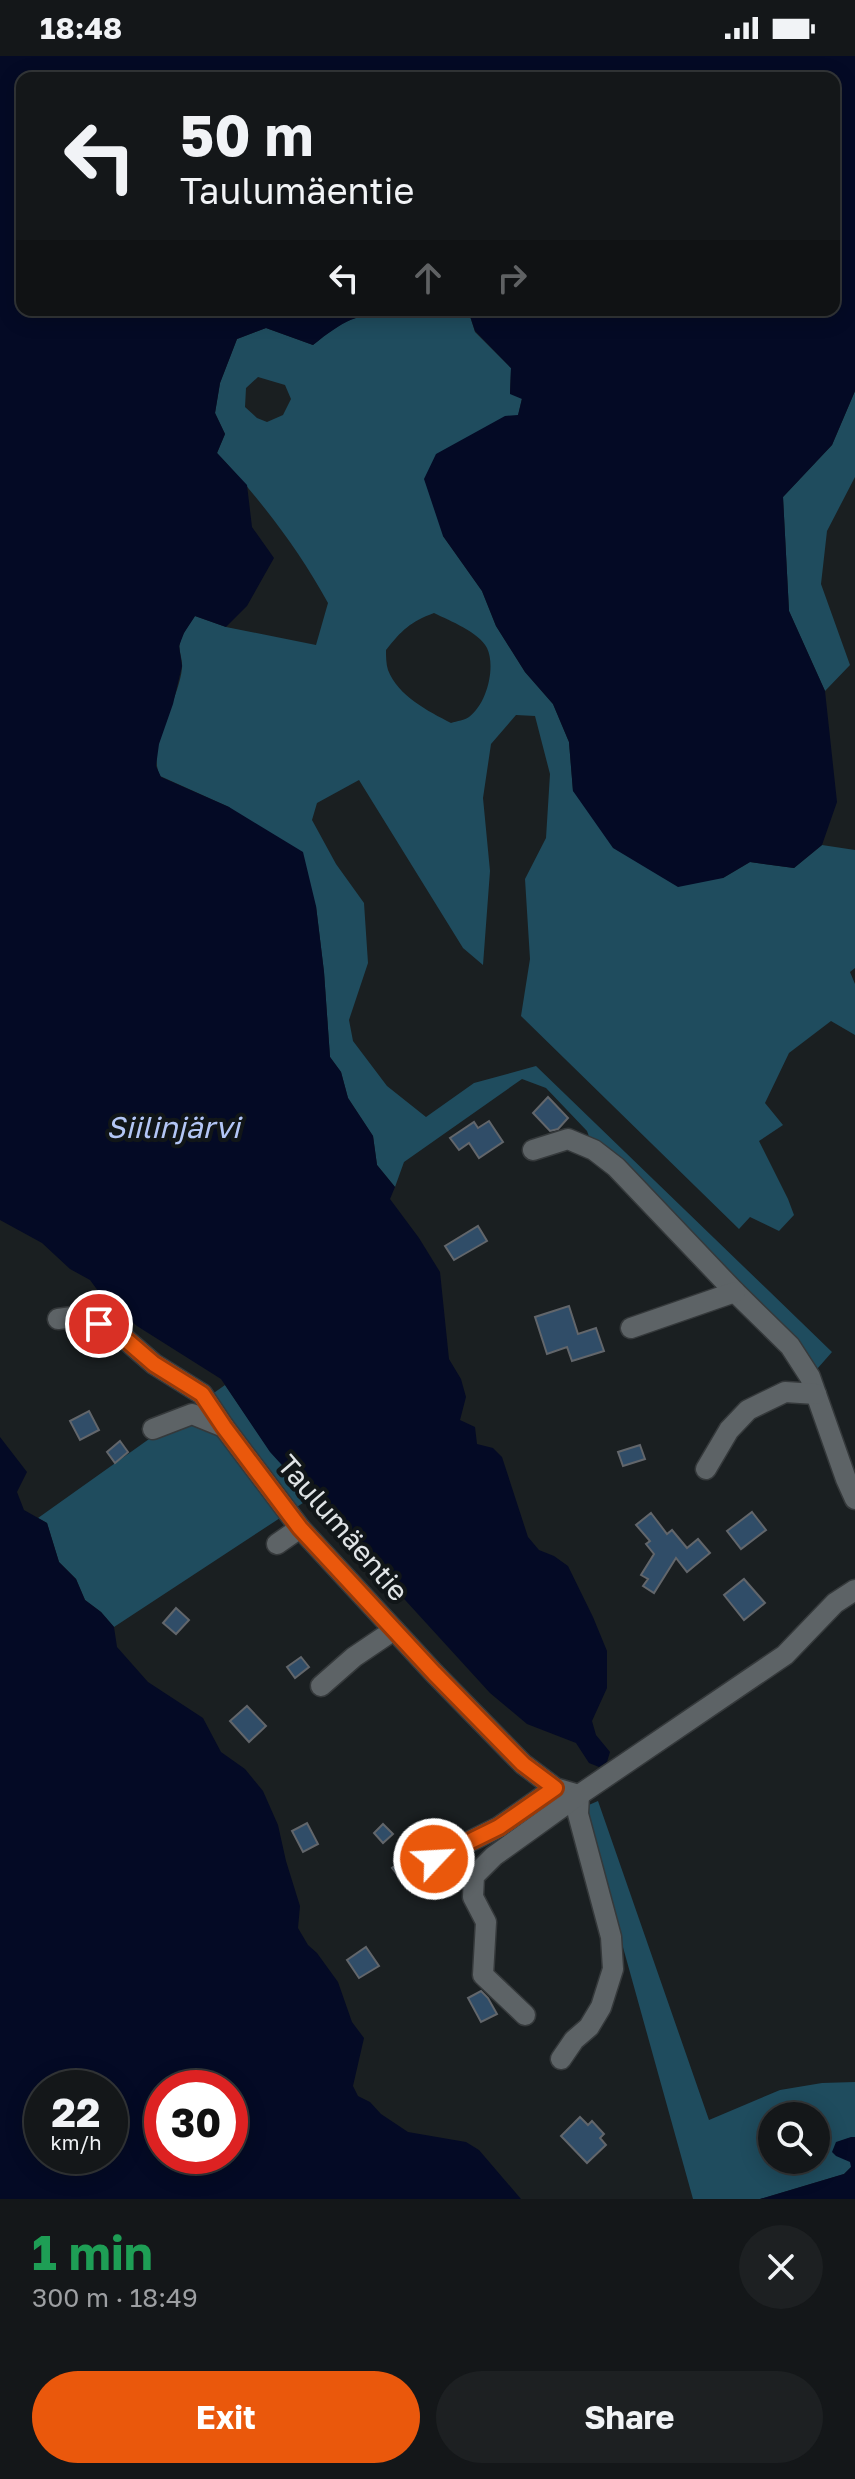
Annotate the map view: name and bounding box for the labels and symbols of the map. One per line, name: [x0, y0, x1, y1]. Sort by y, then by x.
water label: Siilinjärvi: [106, 1109, 243, 1145]
pin: [65, 1290, 133, 1358]
street label: Taulumäentie: [271, 1448, 416, 1607]
position arrow: [392, 1817, 476, 1901]
speed limit sign: 30: [144, 2070, 248, 2174]

